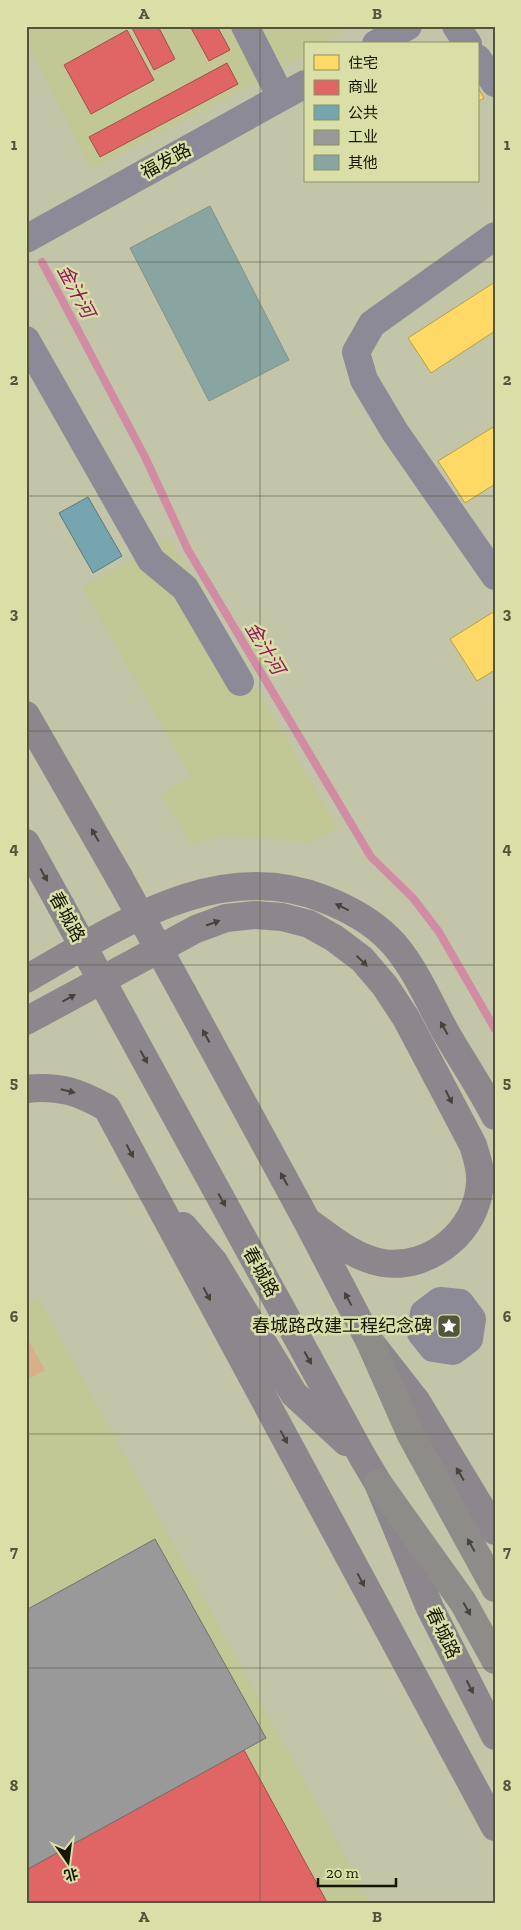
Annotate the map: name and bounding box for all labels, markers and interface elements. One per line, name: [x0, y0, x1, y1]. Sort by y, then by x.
text: A: [139, 4, 150, 23]
text: B: [372, 4, 382, 23]
legend: [304, 42, 478, 182]
text: 住宅: [348, 54, 378, 72]
text: 商业: [348, 78, 378, 96]
text: 公共: [348, 104, 378, 122]
text: 工业: [348, 128, 378, 146]
text: 1: [11, 135, 18, 154]
text: 1: [504, 135, 511, 154]
street label: 福发路: [137, 138, 195, 184]
text: 其他: [348, 154, 378, 172]
water label: 金汁河: [52, 260, 101, 325]
text: 2: [10, 370, 19, 389]
text: 2: [503, 370, 512, 389]
text: 3: [10, 604, 19, 623]
text: 3: [503, 604, 512, 623]
water label: 金汁河: [240, 618, 292, 682]
one-way arrow: [90, 828, 99, 841]
text: 4: [9, 839, 19, 858]
text: 4: [502, 839, 512, 858]
one-way arrow: [39, 868, 48, 881]
street label: 春城路: [44, 888, 90, 946]
one-way arrow: [335, 903, 349, 911]
one-way arrow: [205, 918, 220, 926]
one-way arrow: [355, 955, 367, 967]
one-way arrow: [62, 994, 76, 1002]
one-way arrow: [440, 1021, 448, 1036]
one-way arrow: [202, 1029, 210, 1043]
one-way arrow: [140, 1050, 148, 1064]
text: 5: [10, 1073, 18, 1092]
text: 5: [503, 1073, 511, 1092]
one-way arrow: [61, 1087, 76, 1095]
one-way arrow: [445, 1090, 453, 1104]
one-way arrow: [126, 1144, 134, 1158]
one-way arrow: [280, 1171, 288, 1186]
one-way arrow: [218, 1192, 226, 1207]
street label: 春城路: [238, 1243, 284, 1301]
one-way arrow: [203, 1287, 211, 1302]
one-way arrow: [344, 1292, 352, 1306]
text: 6: [10, 1307, 19, 1326]
text: 6: [503, 1307, 512, 1326]
place icon: 春城路改建工程纪念碑: [436, 1313, 462, 1339]
place label: 春城路改建工程纪念碑: [252, 1315, 432, 1337]
one-way arrow: [304, 1350, 312, 1365]
one-way arrow: [280, 1430, 288, 1444]
one-way arrow: [456, 1467, 465, 1480]
one-way arrow: [467, 1538, 476, 1552]
text: 7: [10, 1542, 18, 1561]
text: 7: [503, 1542, 511, 1561]
one-way arrow: [357, 1573, 366, 1587]
one-way arrow: [463, 1602, 471, 1616]
street label: 春城路: [421, 1604, 465, 1662]
one-way arrow: [466, 1680, 474, 1694]
text: 8: [10, 1776, 19, 1795]
text: 8: [503, 1776, 512, 1795]
north arrow: [42, 1838, 92, 1888]
scale bar: [318, 1855, 396, 1887]
text: 北: [62, 1864, 80, 1884]
text: 20 m: [326, 1864, 359, 1882]
text: A: [139, 1907, 150, 1926]
text: B: [372, 1907, 382, 1926]

